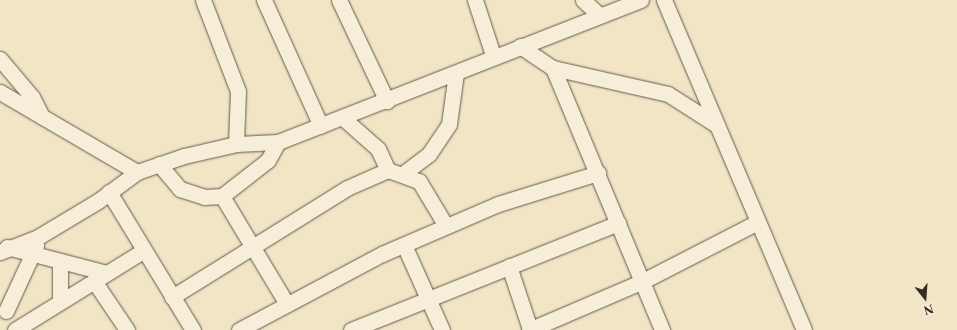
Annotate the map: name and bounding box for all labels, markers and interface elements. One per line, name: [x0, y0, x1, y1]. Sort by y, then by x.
north arrow: [905, 278, 945, 318]
text: N: [922, 301, 935, 318]

